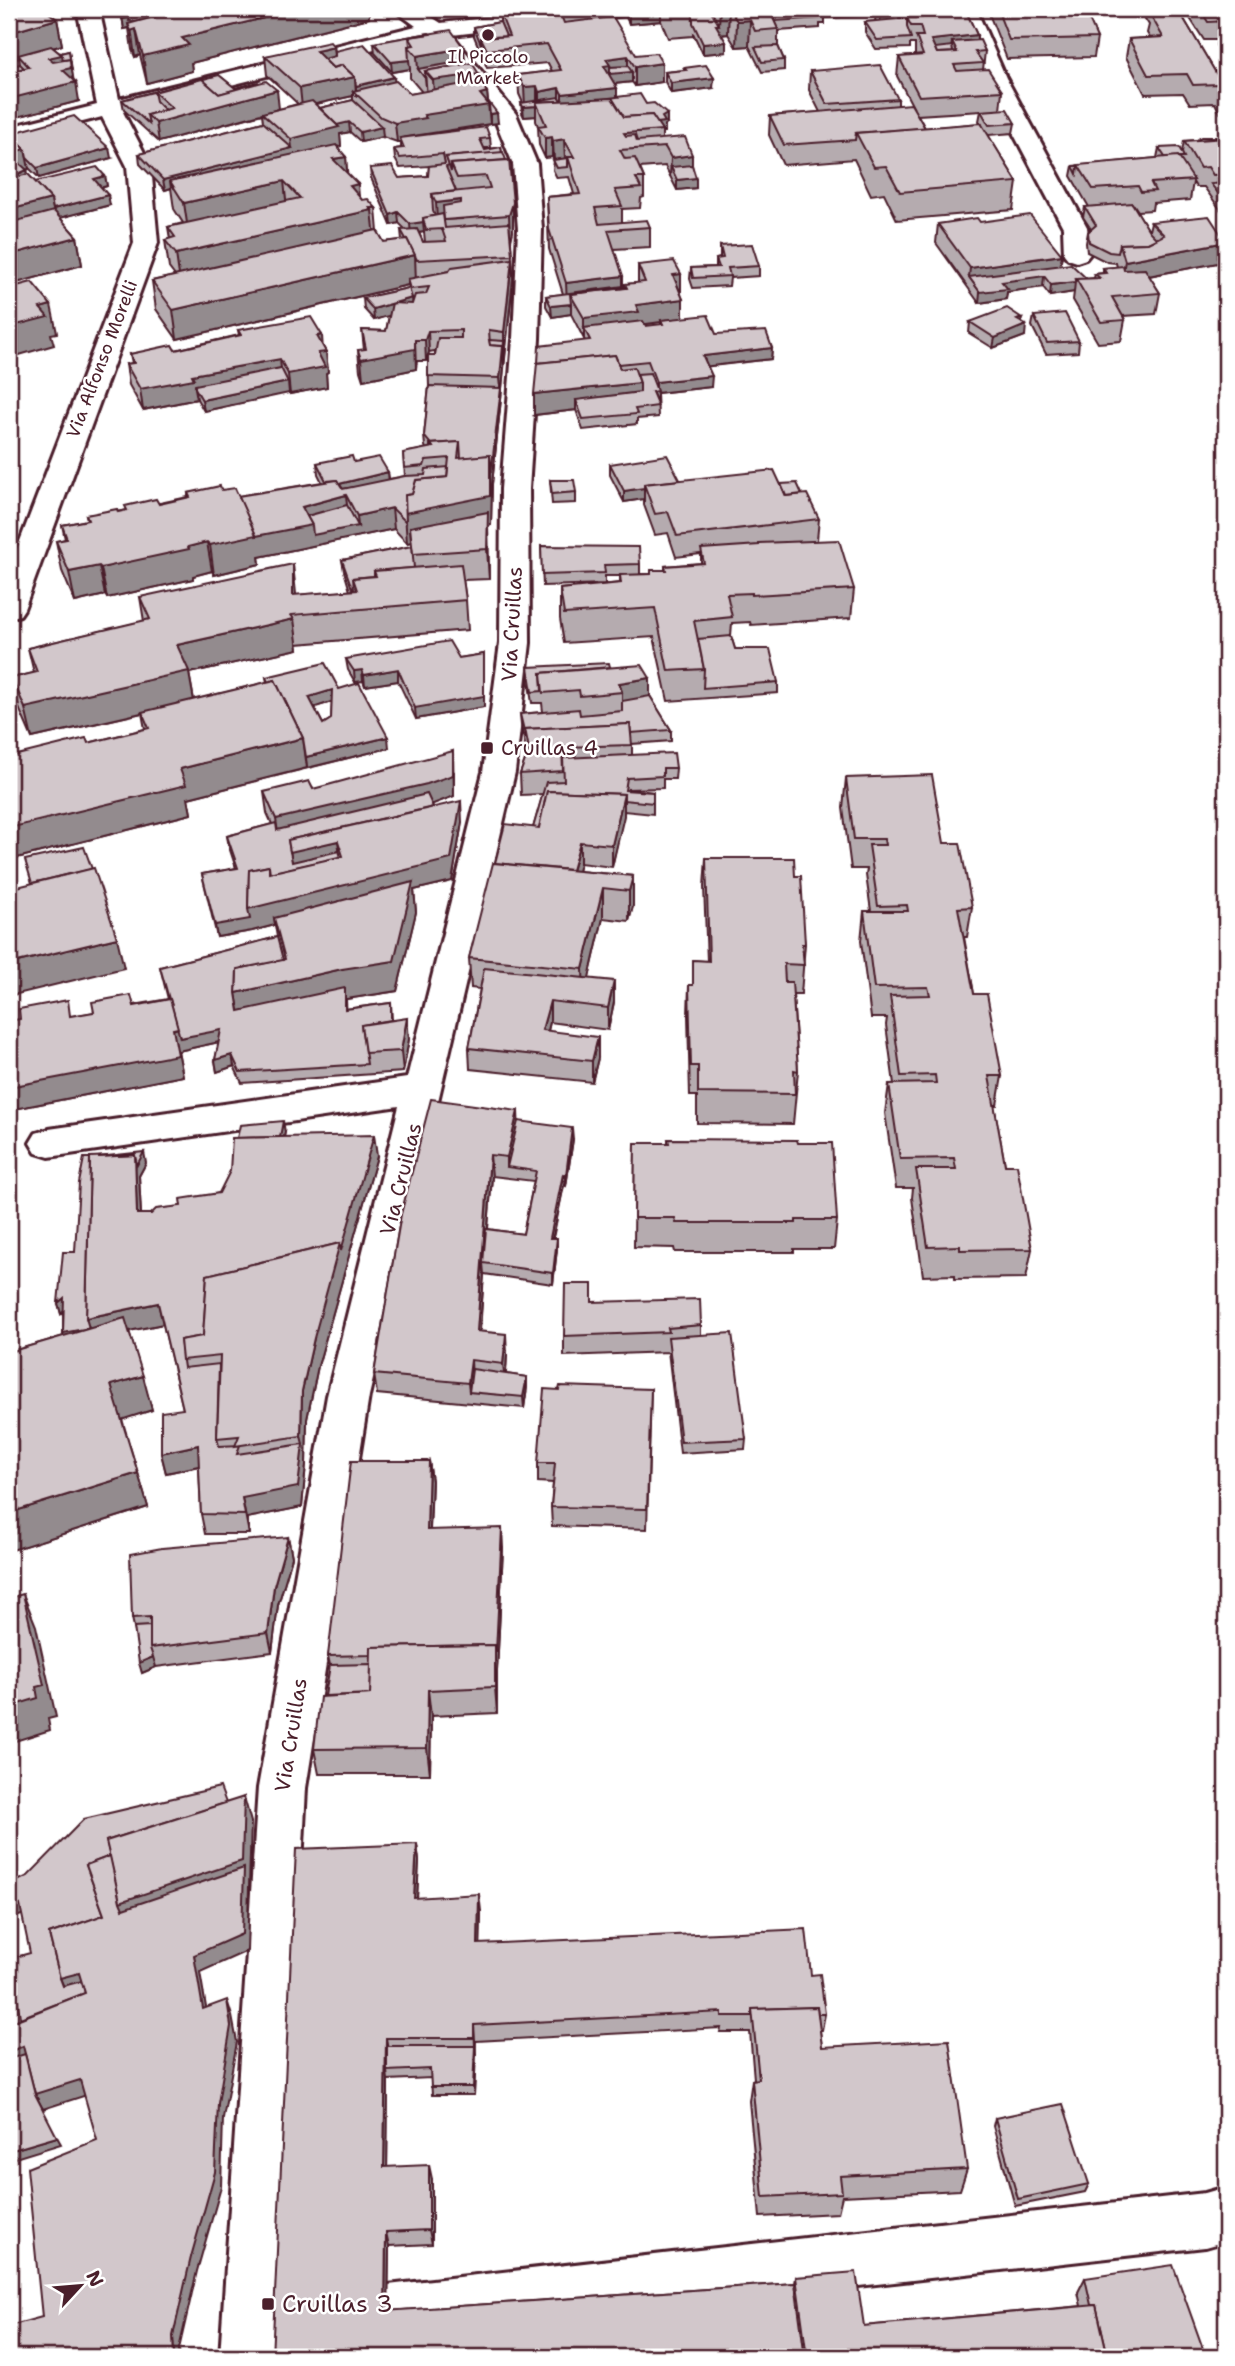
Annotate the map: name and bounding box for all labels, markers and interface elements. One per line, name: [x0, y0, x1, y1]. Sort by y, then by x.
marker: Il Piccolo Market: [480, 27, 496, 43]
place label: Il Piccolo Market: [448, 45, 528, 90]
street label: Via Alfonso Morelli: [61, 277, 143, 441]
street label: Via Cruillas: [495, 566, 529, 682]
place label: Cruillas 4: [501, 734, 598, 762]
marker: Cruillas 4: [479, 740, 495, 756]
street label: Via Cruillas: [373, 1120, 429, 1238]
street label: Via Cruillas: [268, 1676, 314, 1794]
north arrow: [46, 2250, 116, 2320]
text: N: [80, 2267, 109, 2291]
place label: Cruillas 3: [282, 2288, 393, 2320]
marker: Cruillas 3: [260, 2296, 276, 2312]

